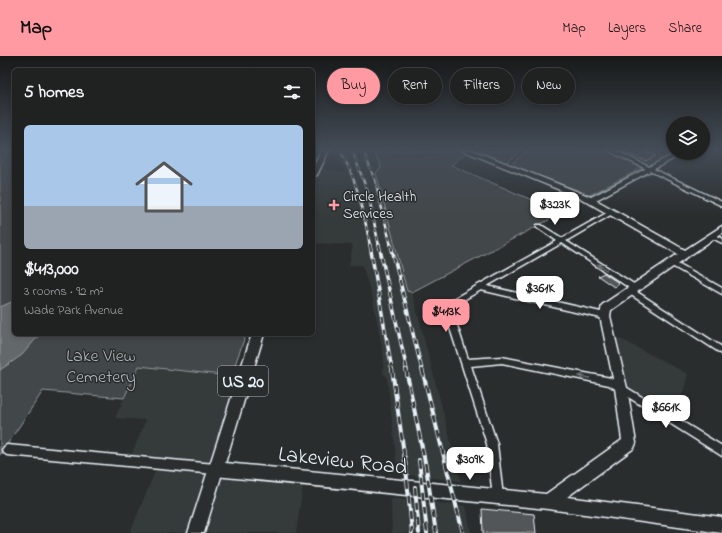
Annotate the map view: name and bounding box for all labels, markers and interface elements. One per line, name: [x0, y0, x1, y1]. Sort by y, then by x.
text: Map: [20, 15, 52, 42]
text: Map: [562, 18, 586, 39]
text: Layers: [608, 18, 646, 39]
text: Share: [668, 18, 702, 39]
chip: Buy: [327, 68, 380, 104]
chip: Rent: [388, 68, 442, 104]
chip: Filters: [450, 68, 514, 104]
chip: New: [522, 68, 575, 104]
text: 5 homes: [24, 80, 84, 105]
icon: filters: [281, 81, 303, 103]
map controls: [666, 116, 710, 160]
button: layers: [666, 116, 710, 160]
icon: home: [128, 151, 200, 223]
place label: Circle Health Services: [343, 186, 416, 225]
pin: $323K: [527, 192, 583, 226]
text: $323K: [539, 195, 571, 214]
marker: Circle Health Services: [328, 199, 340, 211]
text: $413,000: [24, 257, 79, 282]
one-way arrow: [596, 263, 608, 270]
pin: $361K: [512, 276, 568, 310]
text: $361K: [525, 279, 555, 298]
text: 3 rooms · 92 m²: [24, 282, 104, 301]
pin: $413K: [418, 299, 474, 333]
text: Wade Park Avenue: [24, 301, 123, 320]
text: $413K: [431, 302, 461, 321]
park label: Lake View Cemetery: [66, 344, 136, 391]
road number: US 20: [218, 366, 268, 396]
one-way arrow: [578, 374, 590, 380]
pin: $661K: [638, 395, 694, 429]
text: $661K: [651, 398, 681, 417]
street label: Lakeview Road: [277, 439, 409, 485]
pin: $309K: [442, 447, 498, 481]
text: $309K: [455, 450, 485, 469]

